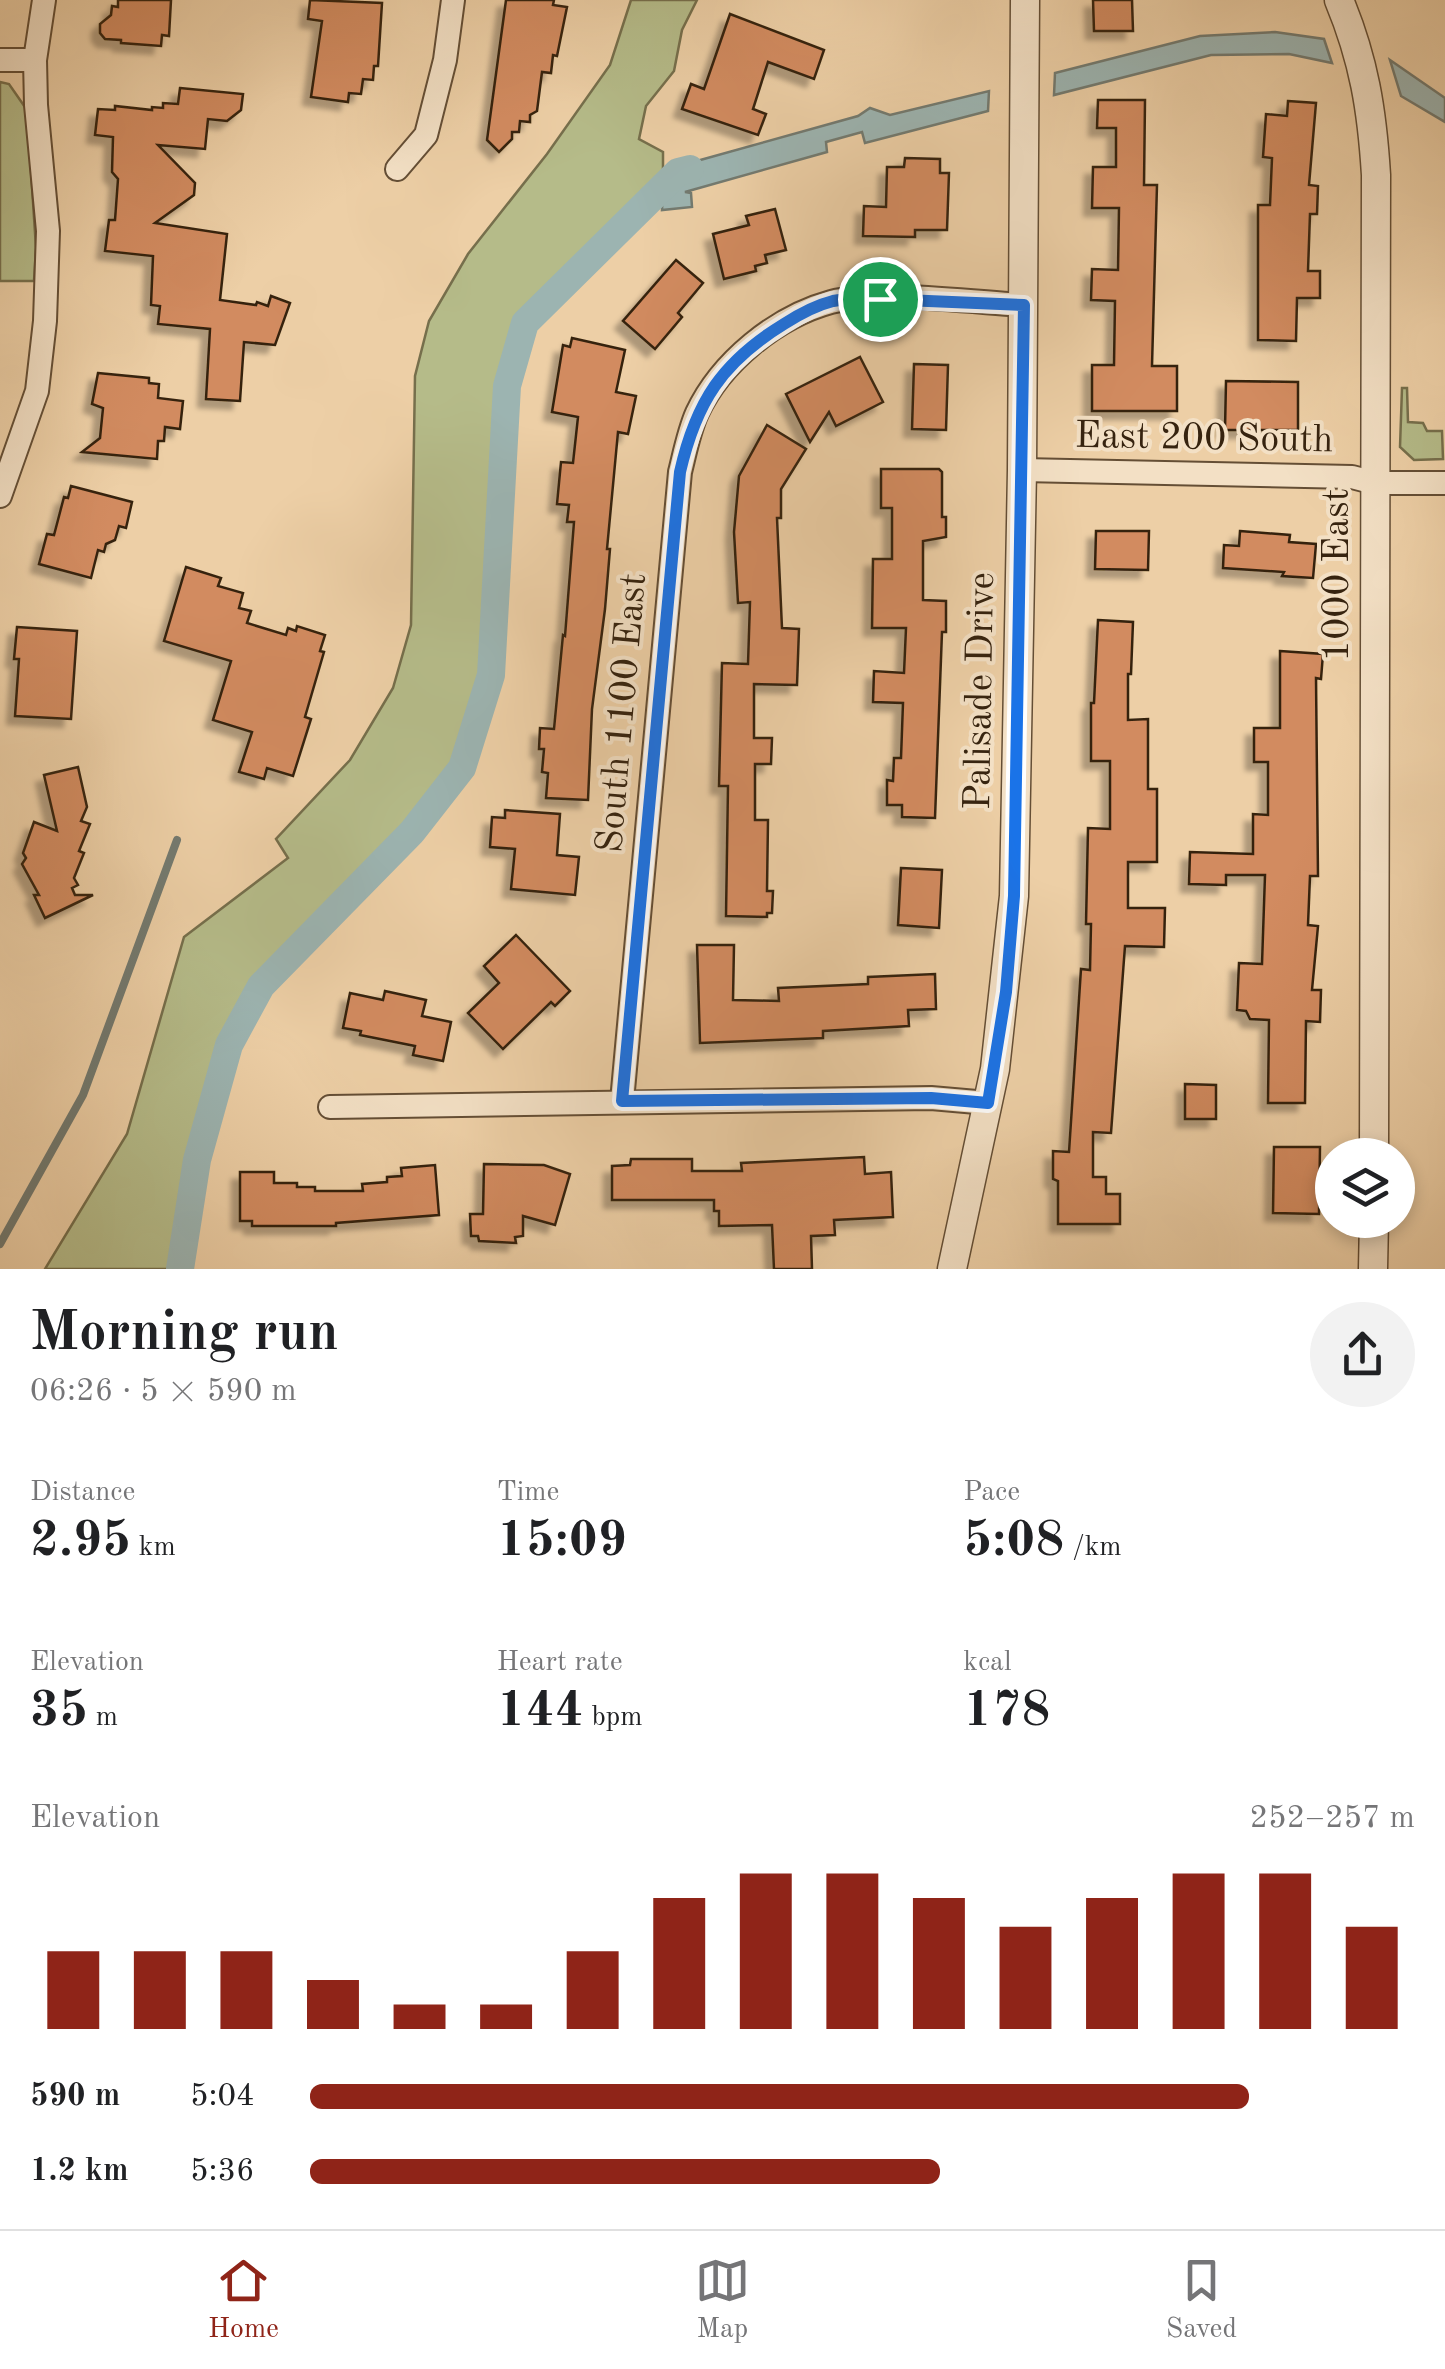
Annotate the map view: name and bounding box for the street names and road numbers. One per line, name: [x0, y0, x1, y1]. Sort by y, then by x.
street label: East 200 South: [1074, 418, 1334, 460]
street label: 1000 East: [1319, 488, 1357, 662]
street label: South 1100 East: [592, 571, 654, 855]
street label: Palisade Drive: [960, 572, 1002, 810]

